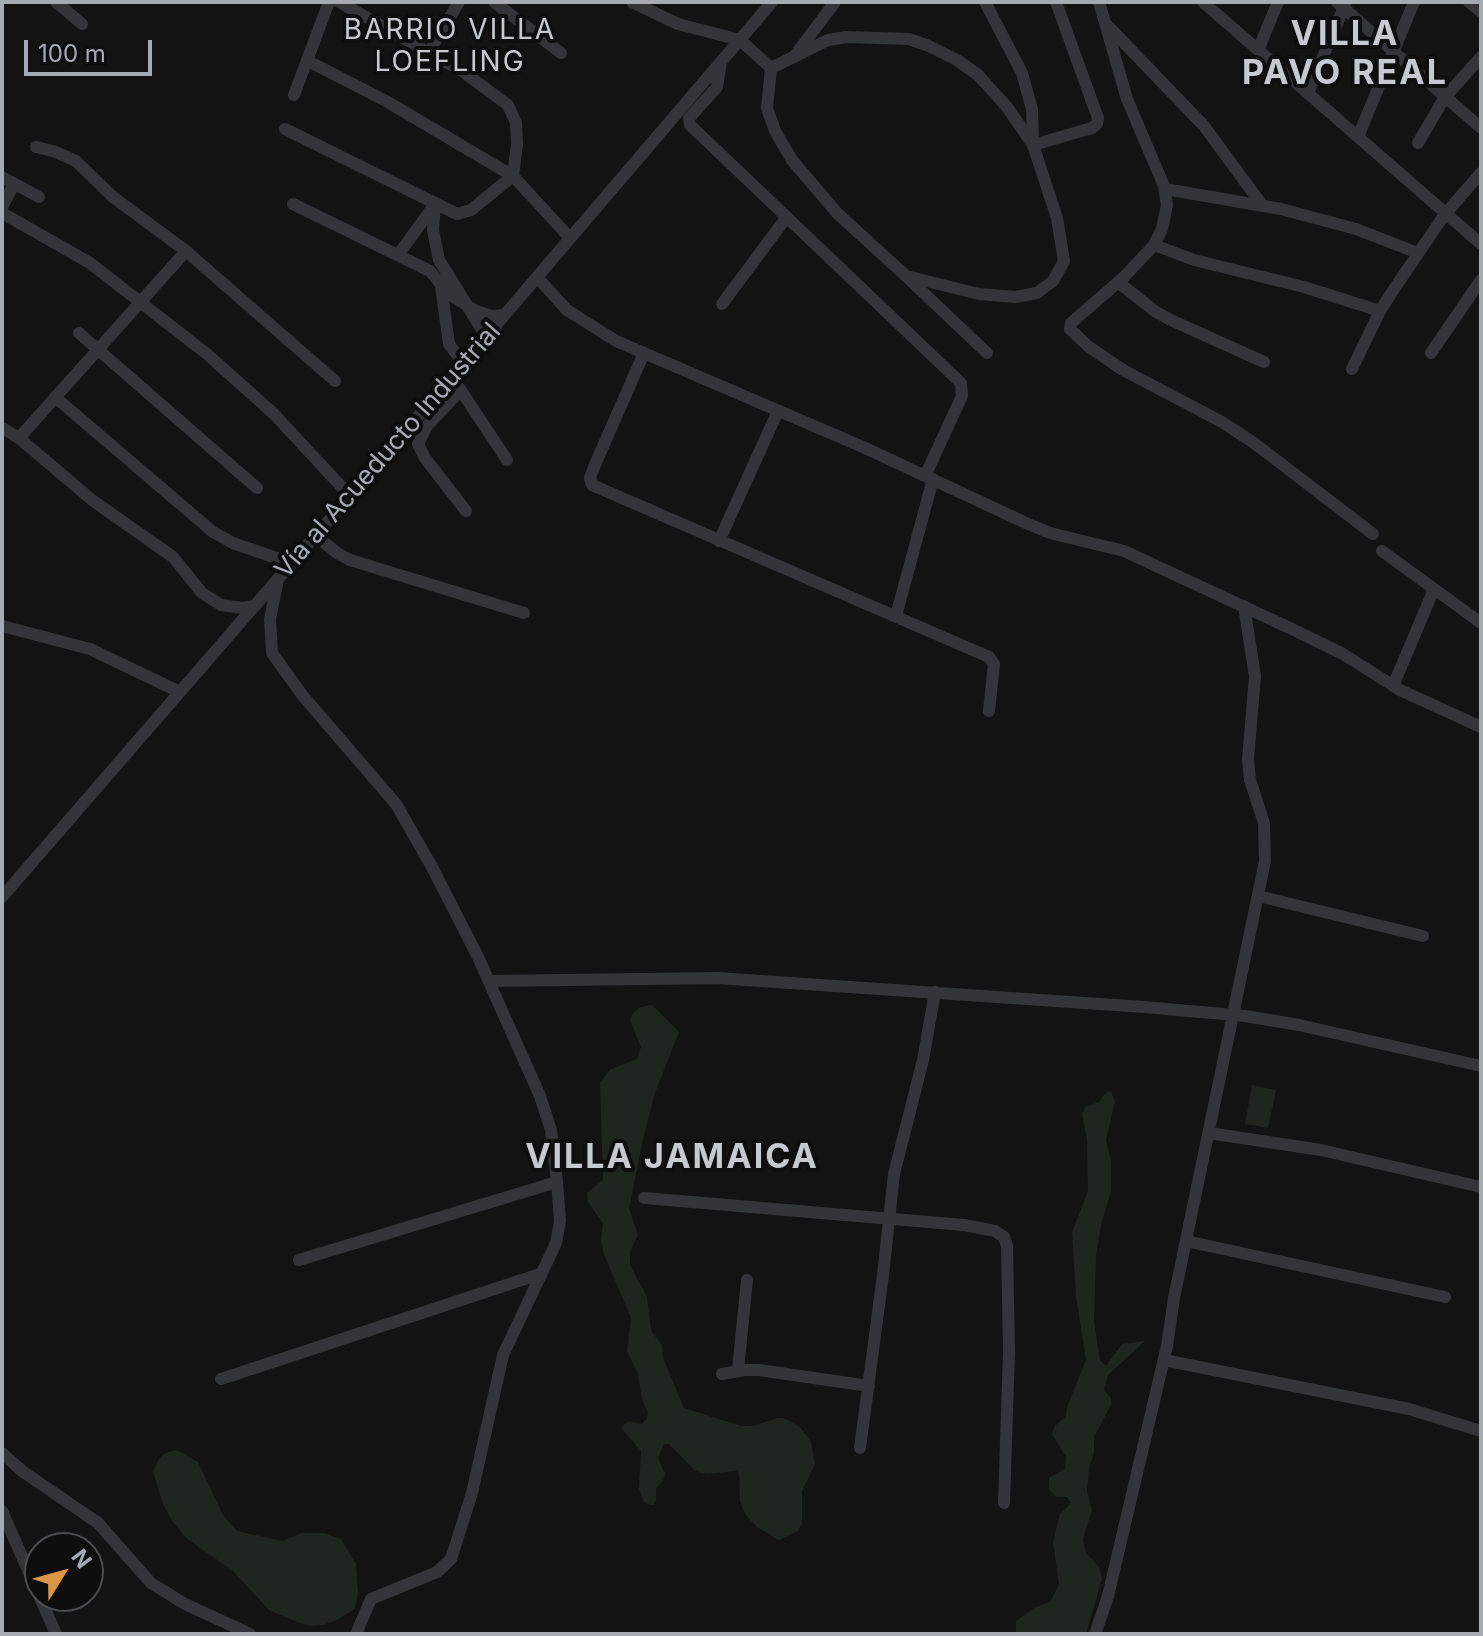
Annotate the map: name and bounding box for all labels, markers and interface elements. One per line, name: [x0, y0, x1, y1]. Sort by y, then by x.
district label: BARRIO VILLA LOEFLING: [344, 14, 556, 80]
district label: VILLA PAVO REAL: [1242, 15, 1448, 94]
scale bar: [28, 24, 156, 74]
text: 100 m: [38, 39, 106, 68]
street label: Vía al Acueducto Industrial: [269, 317, 507, 585]
district label: VILLA JAMAICA: [525, 1138, 819, 1178]
north arrow: [24, 1532, 104, 1612]
text: N: [66, 1544, 97, 1573]

